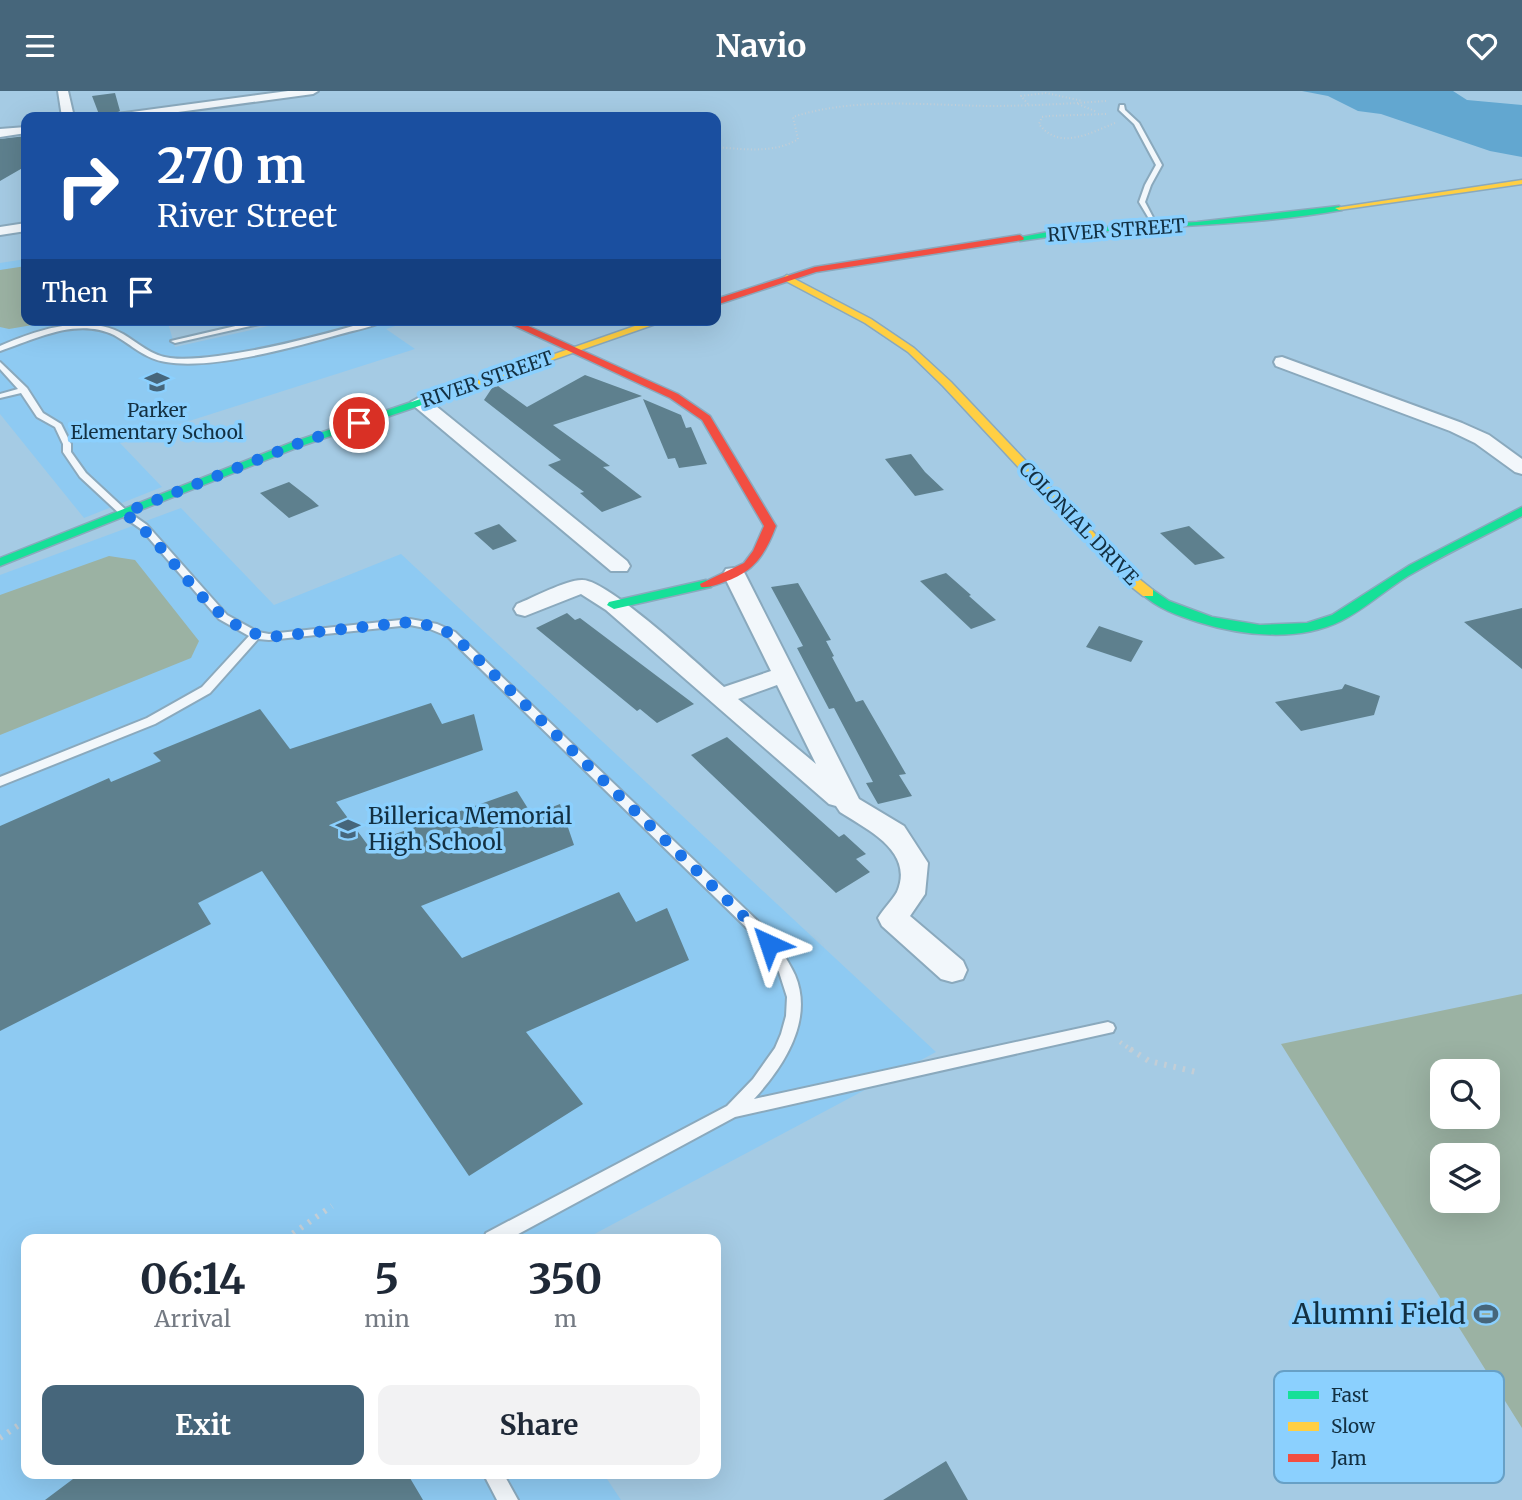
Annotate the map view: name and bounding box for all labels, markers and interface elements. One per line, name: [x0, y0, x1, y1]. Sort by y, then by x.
text: Navio: [716, 26, 806, 66]
icon: menu: [21, 27, 59, 65]
icon: heart: [1463, 27, 1501, 65]
text: 270 m: [157, 135, 305, 196]
icon: right: [42, 140, 133, 231]
text: River Street: [157, 196, 337, 236]
street label: RIVER STREET: [1046, 213, 1186, 247]
icon: arrive: [122, 273, 160, 311]
text: Then: [42, 276, 108, 309]
street label: RIVER STREET: [418, 345, 556, 413]
school or university icon: Parker Elementary School: [143, 368, 171, 396]
pin: [329, 393, 389, 453]
place label: Parker Elementary School: [70, 398, 244, 444]
icon: arrive: [340, 404, 378, 442]
street label: COLONIAL DRIVE: [1014, 456, 1144, 590]
place label: Billerica Memorial High School: [368, 801, 572, 856]
school or university icon: Billerica Memorial High School: [334, 815, 362, 843]
position arrow: [732, 907, 806, 981]
map controls: [1430, 1059, 1500, 1213]
button: search: [1430, 1059, 1500, 1129]
button: layers: [1430, 1143, 1500, 1213]
text: 06:14: [140, 1253, 246, 1305]
text: 5: [375, 1253, 399, 1305]
text: 350: [528, 1253, 602, 1305]
place label: Alumni Field: [1291, 1296, 1466, 1332]
sports icon: Alumni Field: [1472, 1300, 1500, 1328]
text: Arrival: [154, 1304, 231, 1333]
text: min: [364, 1304, 410, 1333]
text: m: [554, 1304, 577, 1333]
legend: [1274, 1371, 1504, 1483]
text: Fast: [1331, 1383, 1369, 1407]
button: Exit: [42, 1385, 364, 1465]
button: Share: [378, 1385, 700, 1465]
text: Slow: [1331, 1414, 1376, 1438]
text: Jam: [1330, 1446, 1367, 1470]

